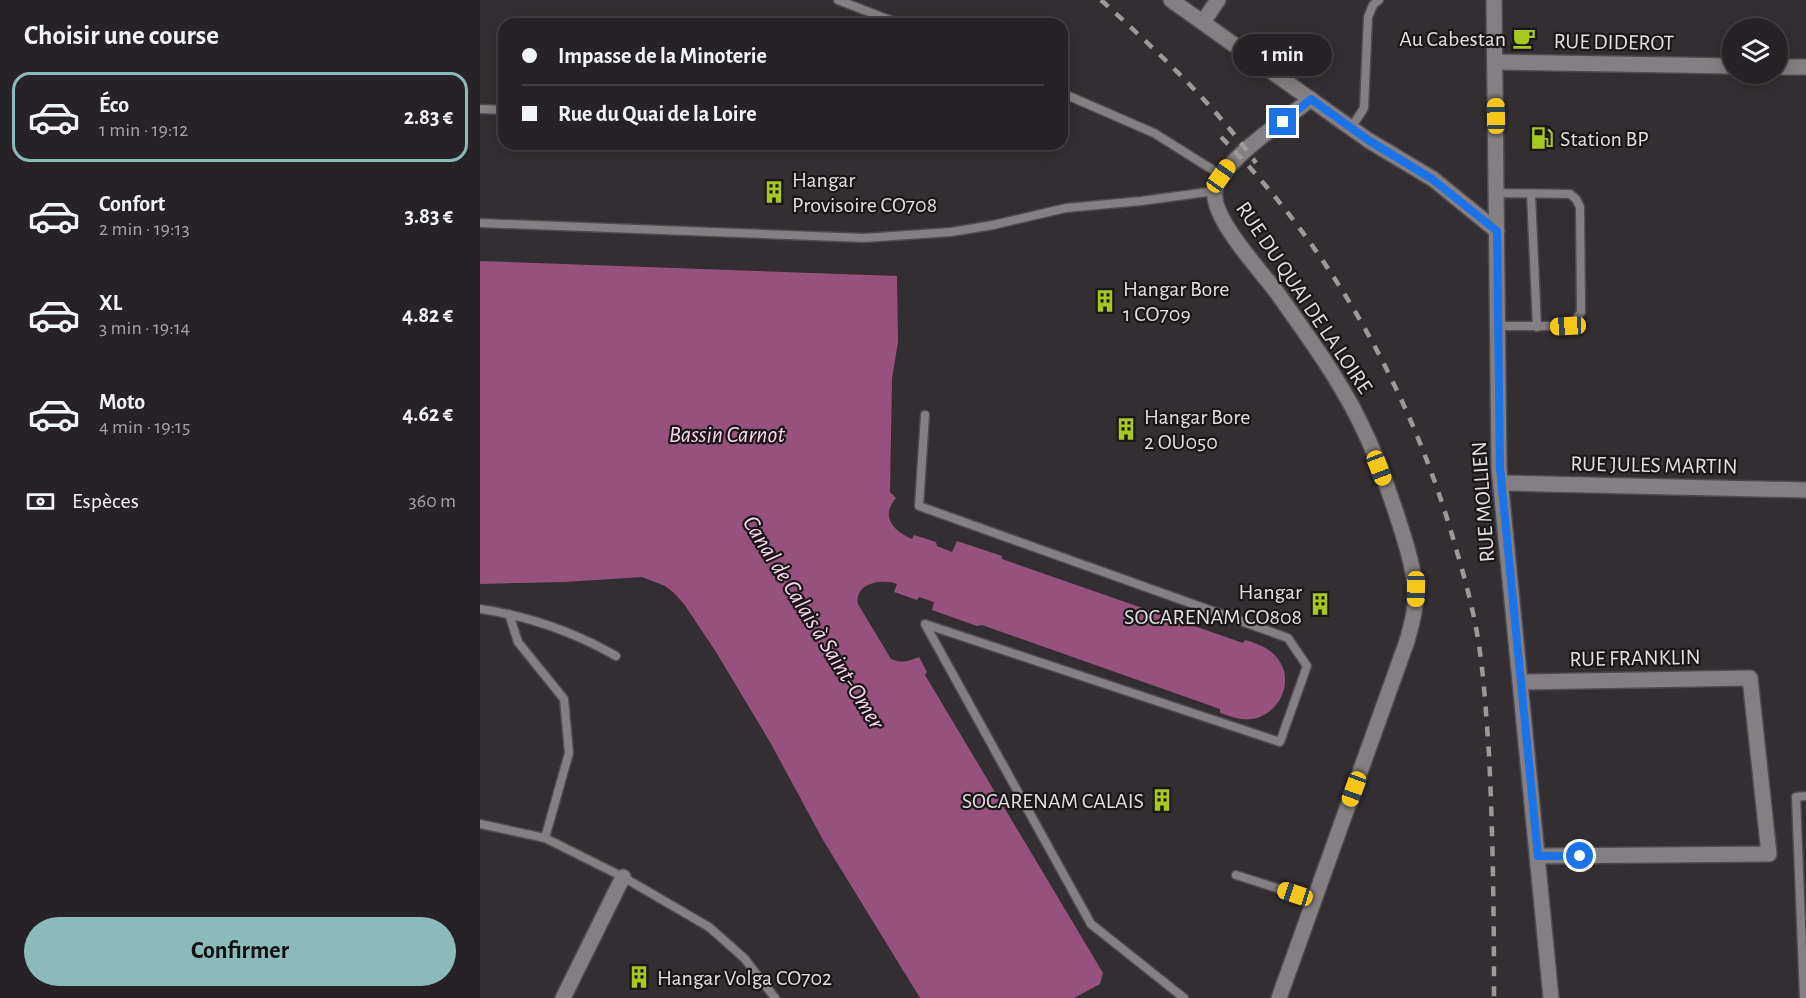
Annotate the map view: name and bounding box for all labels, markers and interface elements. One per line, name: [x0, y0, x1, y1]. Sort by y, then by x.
map controls: [1722, 18, 1788, 84]
button: layers: [1722, 18, 1788, 84]
text: Choisir une course: [24, 22, 219, 49]
cafe icon: Au Cabestan: [1511, 25, 1537, 51]
place label: Au Cabestan: [1399, 28, 1506, 50]
street label: RUE DIDEROT: [1554, 30, 1675, 54]
callout: 1 min: [1234, 35, 1332, 77]
text: Impasse de la Minoterie: [558, 45, 767, 67]
text: 1 min: [1261, 45, 1304, 65]
icon: car: [27, 90, 81, 144]
text: Éco: [99, 94, 129, 116]
car: [1487, 98, 1505, 134]
text: Rue du Quai de la Loire: [558, 103, 757, 125]
text: 2.83 €: [404, 106, 453, 128]
route end: [1269, 108, 1296, 135]
text: 1 min · 19:12: [99, 120, 188, 140]
fuel station icon: Station BP: [1529, 125, 1555, 151]
place label: Station BP: [1560, 128, 1649, 150]
car: [1203, 156, 1239, 196]
place label: Hangar Provisoire CO708: [792, 169, 937, 216]
building icon: Hangar Provisoire CO708: [761, 179, 787, 205]
icon: car: [27, 189, 81, 243]
text: Confort: [99, 193, 165, 215]
street label: RUE DU QUAI DE LA LOIRE: [1232, 198, 1377, 398]
text: 3.83 €: [405, 205, 453, 227]
text: 2 min · 19:13: [99, 219, 190, 239]
place label: Hangar Bore 1 CO709: [1123, 278, 1229, 325]
icon: car: [27, 288, 81, 342]
building icon: Hangar Bore 1 CO709: [1092, 288, 1118, 314]
text: XL: [99, 292, 122, 314]
text: 4.82 €: [402, 304, 453, 326]
car: [1550, 316, 1586, 336]
text: 3 min · 19:14: [99, 318, 190, 338]
icon: car: [27, 387, 81, 441]
text: Moto: [99, 391, 145, 413]
text: 4.62 €: [402, 403, 453, 425]
place label: Hangar Bore 2 OU050: [1144, 406, 1250, 453]
building icon: Hangar Bore 2 OU050: [1113, 416, 1139, 442]
text: 4 min · 19:15: [99, 417, 190, 437]
water label: Bassin Carnot: [669, 423, 785, 447]
street label: RUE MOLLIEN: [1468, 441, 1498, 563]
car: [1364, 448, 1394, 488]
street label: RUE JULES MARTIN: [1570, 453, 1738, 477]
icon: cash: [24, 485, 57, 518]
text: Espèces: [72, 490, 139, 512]
text: 360 m: [409, 491, 456, 511]
water label: Canal de Calais à Saint-Omer: [738, 512, 889, 734]
car: [1407, 571, 1425, 607]
place label: Hangar SOCARENAM CO808: [1124, 581, 1302, 628]
building icon: Hangar SOCARENAM CO808: [1307, 591, 1333, 617]
street label: RUE FRANKLIN: [1569, 646, 1701, 670]
car: [1339, 769, 1369, 809]
building icon: SOCARENAM CALAIS: [1149, 787, 1175, 813]
place label: SOCARENAM CALAIS: [962, 790, 1144, 812]
route start: [1566, 842, 1593, 869]
car: [1275, 880, 1315, 908]
button: Confirmer: [24, 917, 456, 986]
building icon: Hangar Volga CO702: [626, 964, 652, 990]
place label: Hangar Volga CO702: [657, 967, 832, 989]

